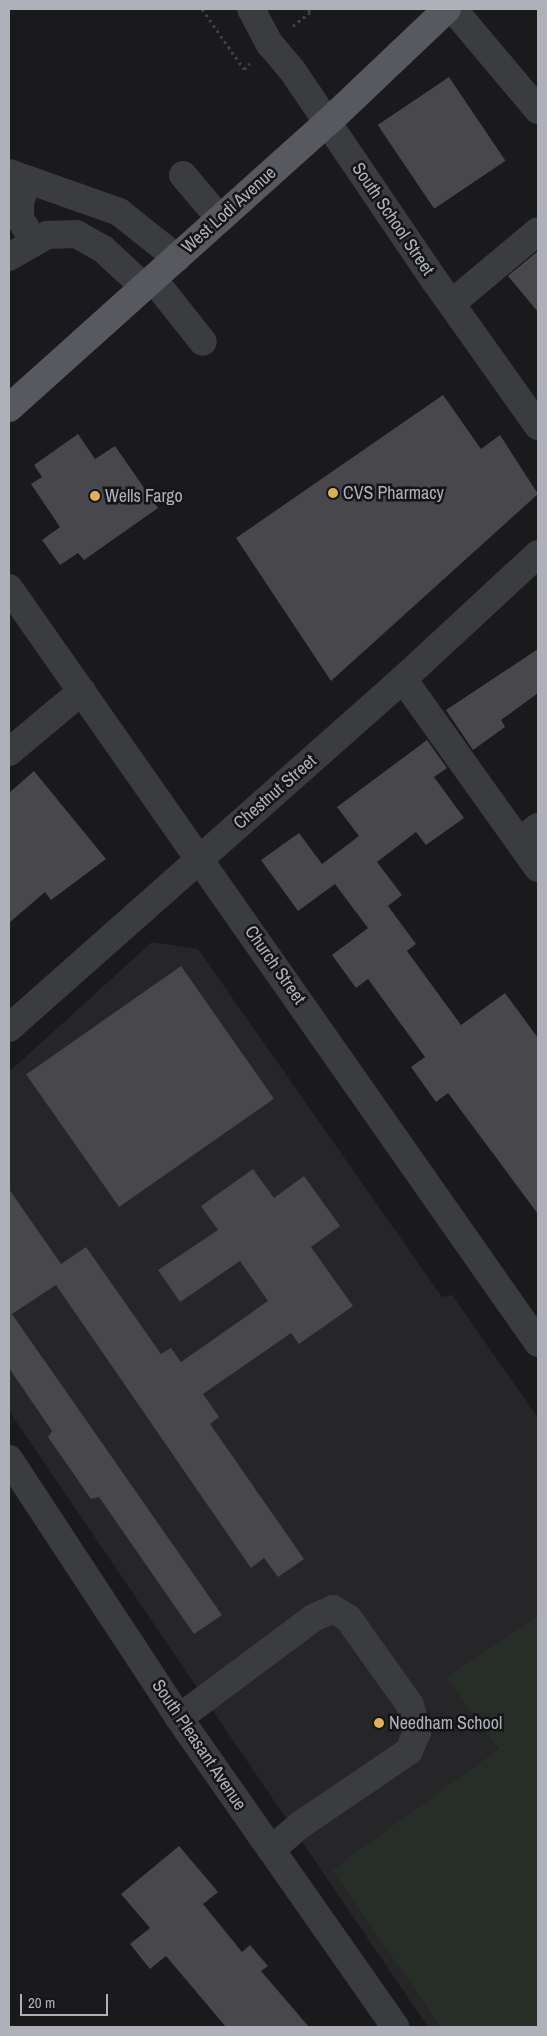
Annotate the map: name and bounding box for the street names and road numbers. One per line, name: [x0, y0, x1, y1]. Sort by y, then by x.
street label: South School Street: [347, 159, 439, 279]
street label: West Lodi Avenue: [177, 162, 281, 258]
street label: Chestnut Street: [229, 750, 321, 834]
street label: Church Street: [240, 922, 310, 1008]
street label: South Pleasant Avenue: [147, 1675, 251, 1815]

